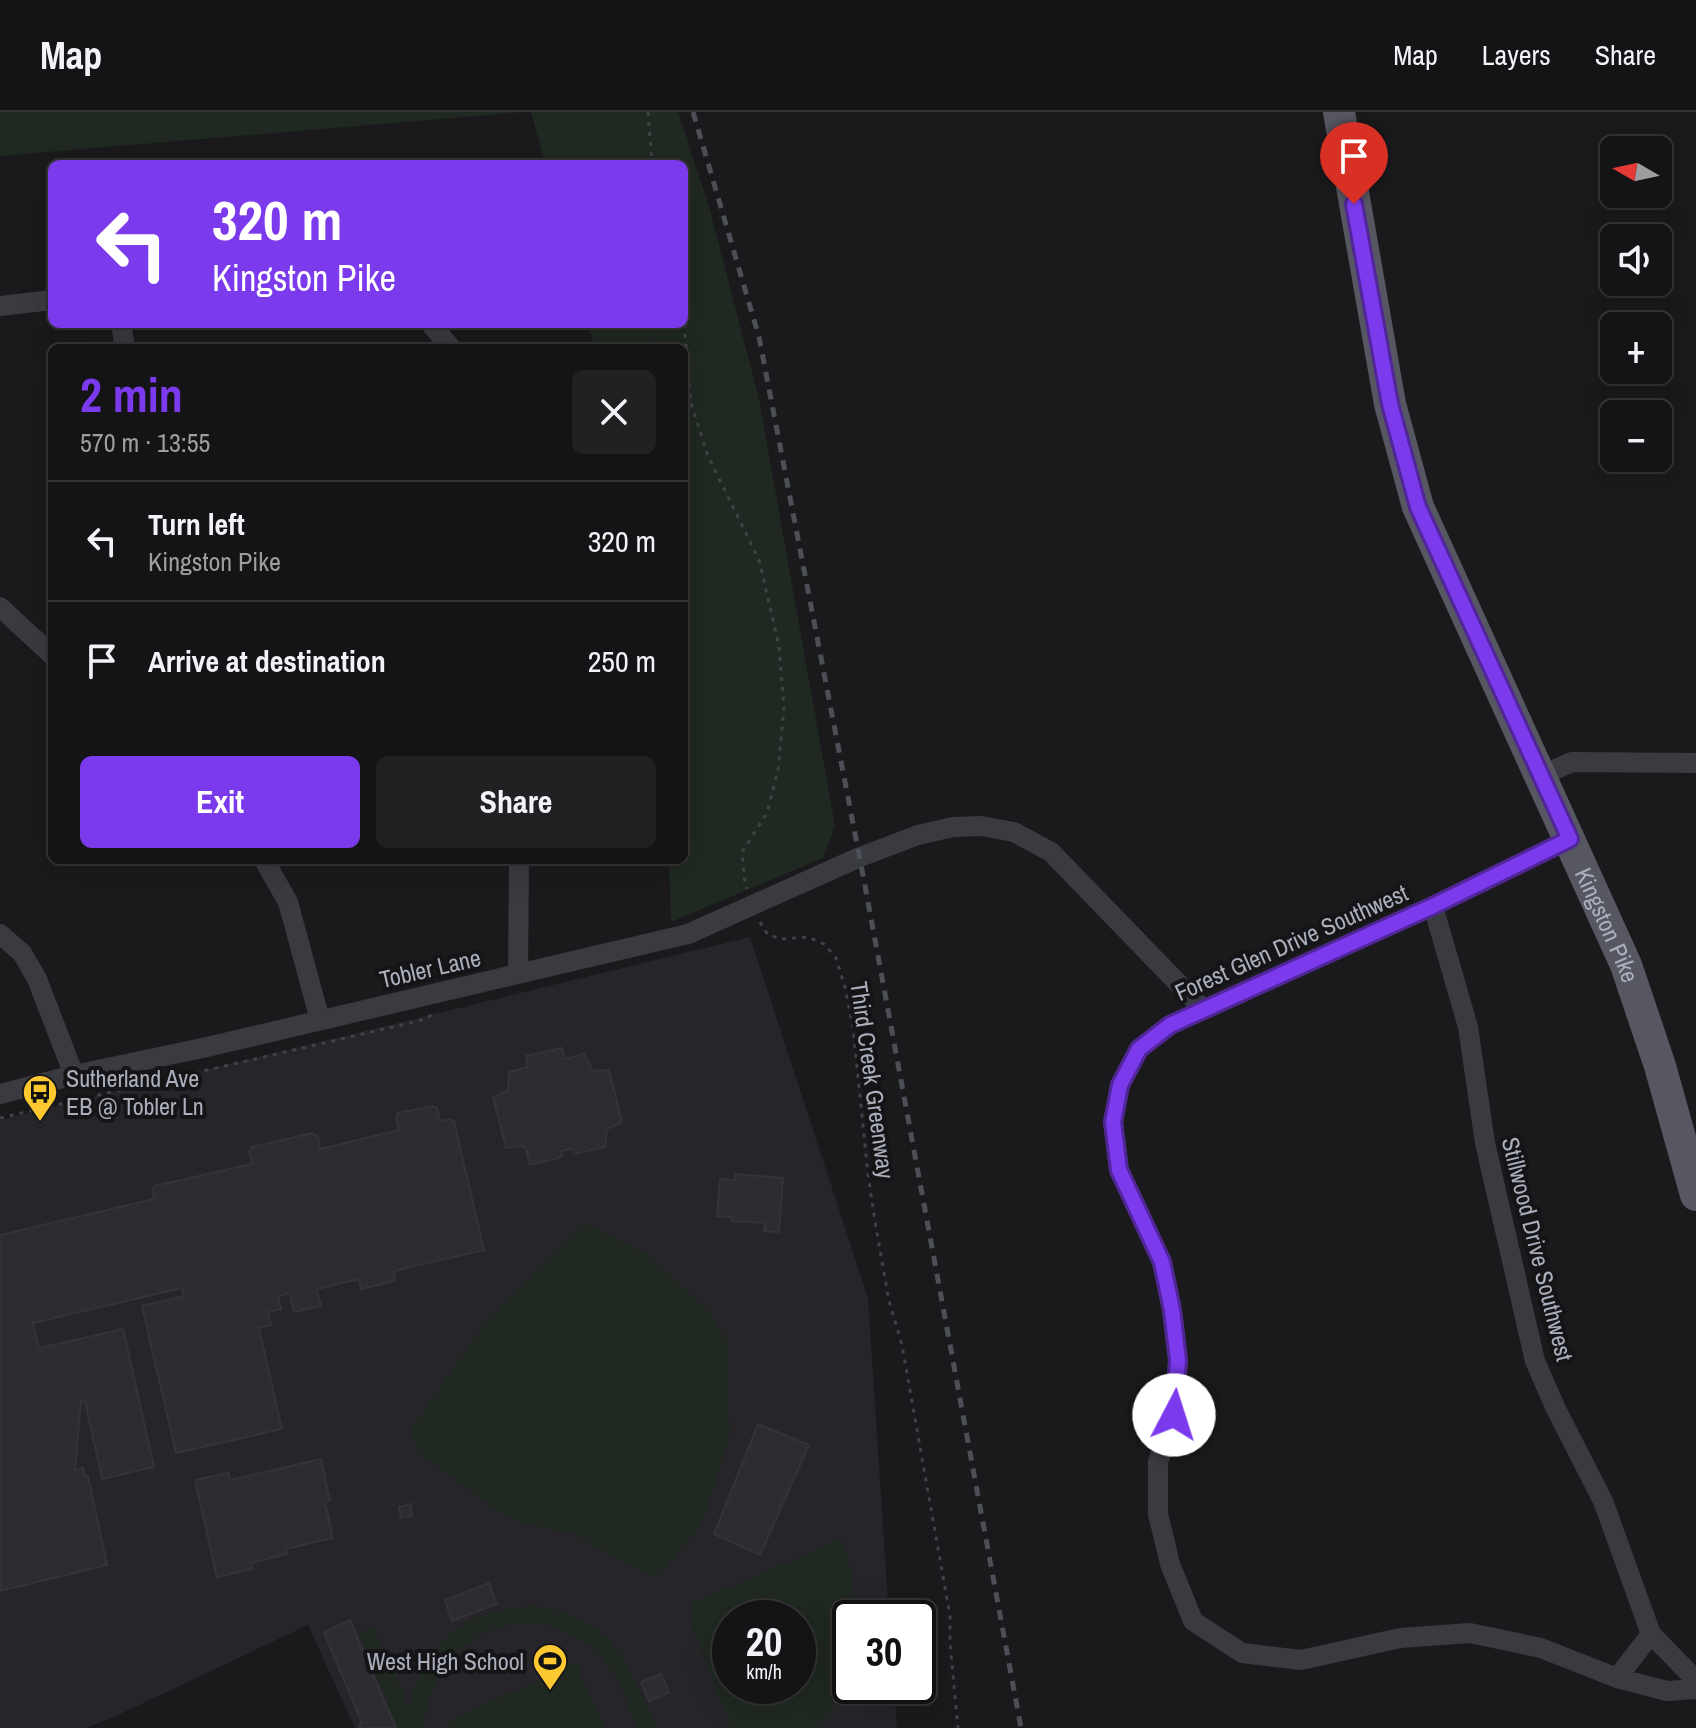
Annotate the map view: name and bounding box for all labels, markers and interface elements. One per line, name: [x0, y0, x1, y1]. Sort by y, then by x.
text: Map: [40, 30, 102, 81]
text: Map: [1393, 36, 1438, 74]
text: Layers: [1482, 36, 1551, 74]
text: Share: [1595, 36, 1656, 74]
pin: [1320, 122, 1388, 204]
icon: arrive: [1332, 134, 1376, 178]
north arrow: [1600, 136, 1672, 208]
map controls: [1600, 136, 1672, 472]
text: 320 m: [212, 182, 342, 257]
icon: left: [80, 192, 184, 296]
button: sound: [1600, 224, 1672, 296]
text: Kingston Pike: [212, 254, 396, 302]
button: +: [1600, 312, 1672, 384]
text: 2 min: [80, 362, 183, 427]
button: close: [572, 370, 656, 454]
button: −: [1600, 400, 1672, 472]
text: 570 m · 13:55: [80, 425, 210, 460]
text: Turn left: [148, 504, 245, 544]
icon: left: [80, 519, 124, 563]
text: 320 m: [588, 521, 656, 561]
text: Kingston Pike: [148, 544, 281, 579]
icon: arrive: [80, 639, 124, 683]
text: Arrive at destination: [148, 641, 386, 681]
text: 250 m: [588, 641, 656, 681]
button: Exit: [80, 756, 360, 848]
button: Share: [376, 756, 656, 848]
street label: Kingston Pike: [1568, 862, 1647, 986]
street label: Forest Glen Drive Southwest: [1170, 876, 1413, 1008]
street label: Tobler Lane: [376, 941, 484, 995]
street label: Third Creek Greenway: [843, 979, 903, 1181]
place label: Sutherland Ave EB @ Tobler Ln: [66, 1062, 204, 1122]
bus stop icon: Sutherland Ave EB @ Tobler Ln: [21, 1073, 59, 1123]
street label: Stillwood Drive Southwest: [1495, 1134, 1581, 1365]
position arrow: [1132, 1373, 1216, 1457]
speed limit sign: 30: [832, 1600, 936, 1704]
text: 20: [746, 1615, 782, 1668]
sports icon: West High School: [531, 1642, 569, 1692]
place label: West High School: [367, 1645, 524, 1677]
text: km/h: [746, 1658, 782, 1685]

